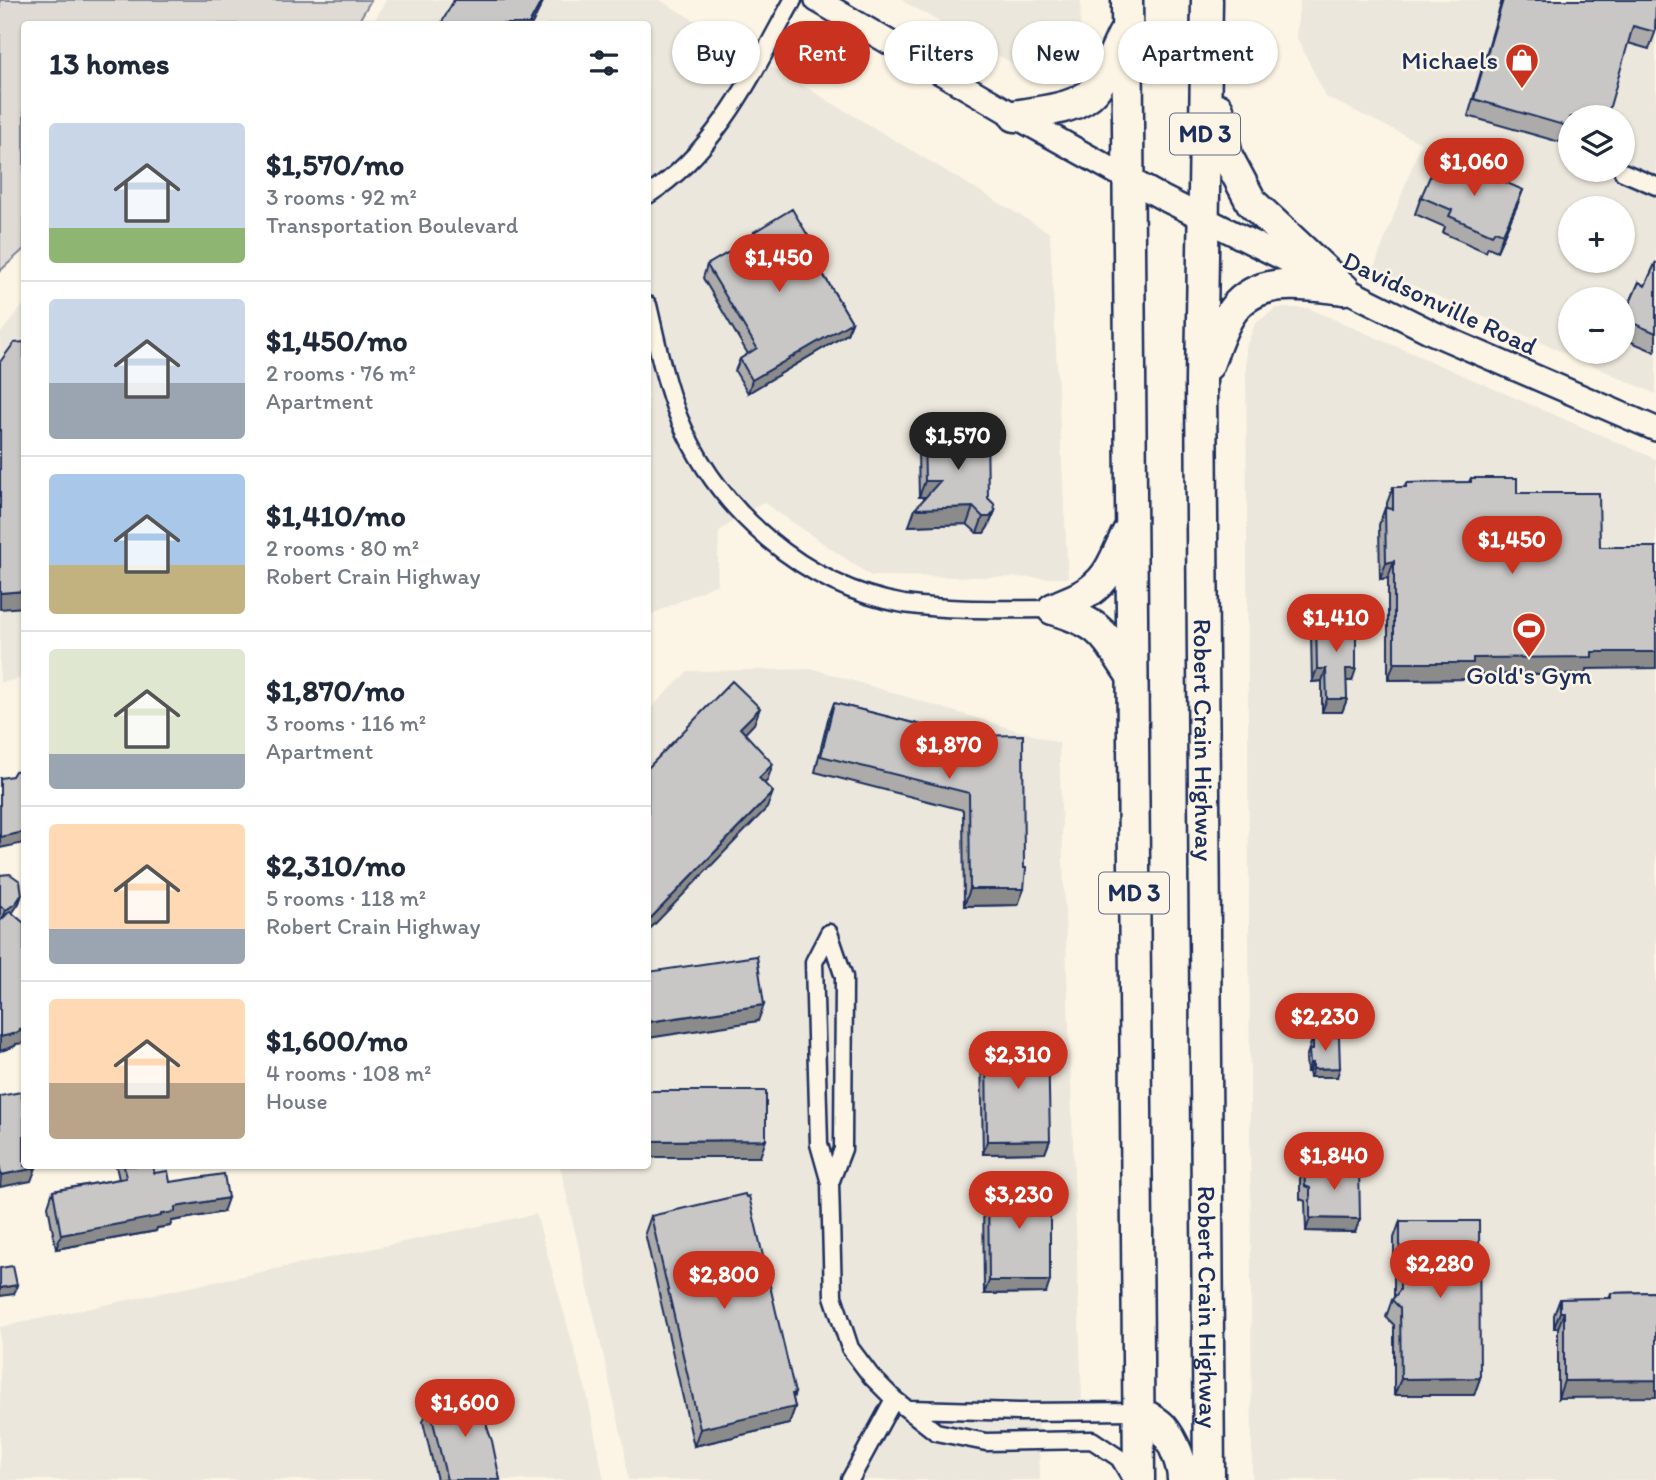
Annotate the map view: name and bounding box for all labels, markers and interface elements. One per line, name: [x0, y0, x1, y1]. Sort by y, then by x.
chip: Buy: [672, 21, 760, 84]
chip: Rent: [774, 21, 870, 84]
chip: Filters: [884, 21, 998, 84]
chip: New: [1012, 21, 1104, 84]
chip: Apartment: [1118, 21, 1278, 84]
shop icon: Michaels: [1503, 41, 1541, 90]
icon: filters: [585, 44, 623, 82]
place label: Michaels: [1401, 44, 1498, 76]
text: 13 homes: [49, 45, 169, 82]
map controls: [1558, 105, 1635, 364]
button: layers: [1558, 105, 1635, 182]
road number: MD 3: [1170, 114, 1240, 154]
pin: $1,060: [1417, 138, 1531, 198]
text: $1,570/mo: [266, 146, 404, 183]
text: $1,060: [1440, 147, 1508, 175]
icon: home: [105, 151, 189, 235]
text: 3 rooms · 92 m²: [266, 183, 417, 211]
button: +: [1558, 196, 1635, 273]
text: Transportation Boulevard: [266, 211, 518, 239]
pin: $1,450: [722, 234, 836, 294]
text: $1,450: [745, 243, 813, 271]
street label: Davidsonville Road: [1338, 244, 1542, 362]
button: −: [1558, 287, 1635, 364]
text: $1,450/mo: [266, 322, 408, 359]
icon: home: [105, 327, 189, 411]
text: 2 rooms · 76 m²: [266, 359, 416, 387]
text: Apartment: [266, 387, 373, 415]
pin: $1,570: [901, 412, 1015, 472]
text: $1,570: [925, 421, 991, 449]
text: $1,410/mo: [266, 497, 406, 534]
icon: home: [105, 502, 189, 586]
pin: $1,450: [1455, 516, 1569, 576]
text: $1,450: [1478, 525, 1546, 553]
text: 2 rooms · 80 m²: [266, 534, 419, 562]
text: Robert Crain Highway: [266, 562, 480, 590]
pin: $1,410: [1279, 594, 1393, 654]
text: $1,410: [1303, 603, 1369, 631]
sports icon: Gold's Gym: [1510, 610, 1548, 659]
street label: Robert Crain Highway: [1187, 619, 1220, 861]
place label: Gold's Gym: [1466, 659, 1592, 691]
text: $1,870/mo: [266, 672, 405, 709]
icon: home: [105, 677, 189, 761]
text: 3 rooms · 116 m²: [266, 709, 426, 737]
pin: $1,870: [892, 722, 1006, 781]
text: $1,870: [916, 730, 982, 758]
text: Apartment: [266, 737, 373, 765]
text: $2,310/mo: [266, 847, 406, 884]
icon: home: [105, 852, 189, 936]
road number: MD 3: [1099, 872, 1169, 914]
text: 5 rooms · 118 m²: [266, 884, 426, 912]
text: Robert Crain Highway: [266, 912, 480, 940]
pin: $2,230: [1268, 993, 1382, 1053]
text: $2,230: [1291, 1002, 1359, 1030]
text: $1,600/mo: [266, 1022, 408, 1059]
icon: home: [105, 1027, 189, 1111]
pin: $2,310: [961, 1032, 1075, 1091]
text: $2,310: [985, 1040, 1051, 1068]
text: 4 rooms · 108 m²: [266, 1059, 431, 1087]
text: House: [266, 1087, 328, 1115]
pin: $1,840: [1277, 1132, 1391, 1192]
text: $1,840: [1300, 1141, 1368, 1169]
pin: $3,230: [962, 1172, 1076, 1231]
text: $3,230: [985, 1180, 1053, 1208]
street label: Robert Crain Highway: [1191, 1186, 1225, 1428]
pin: $2,280: [1383, 1240, 1497, 1300]
text: $2,280: [1406, 1249, 1474, 1277]
pin: $2,800: [667, 1252, 781, 1311]
text: $2,800: [689, 1260, 759, 1288]
pin: $1,600: [408, 1380, 522, 1439]
text: $1,600: [431, 1388, 499, 1416]

